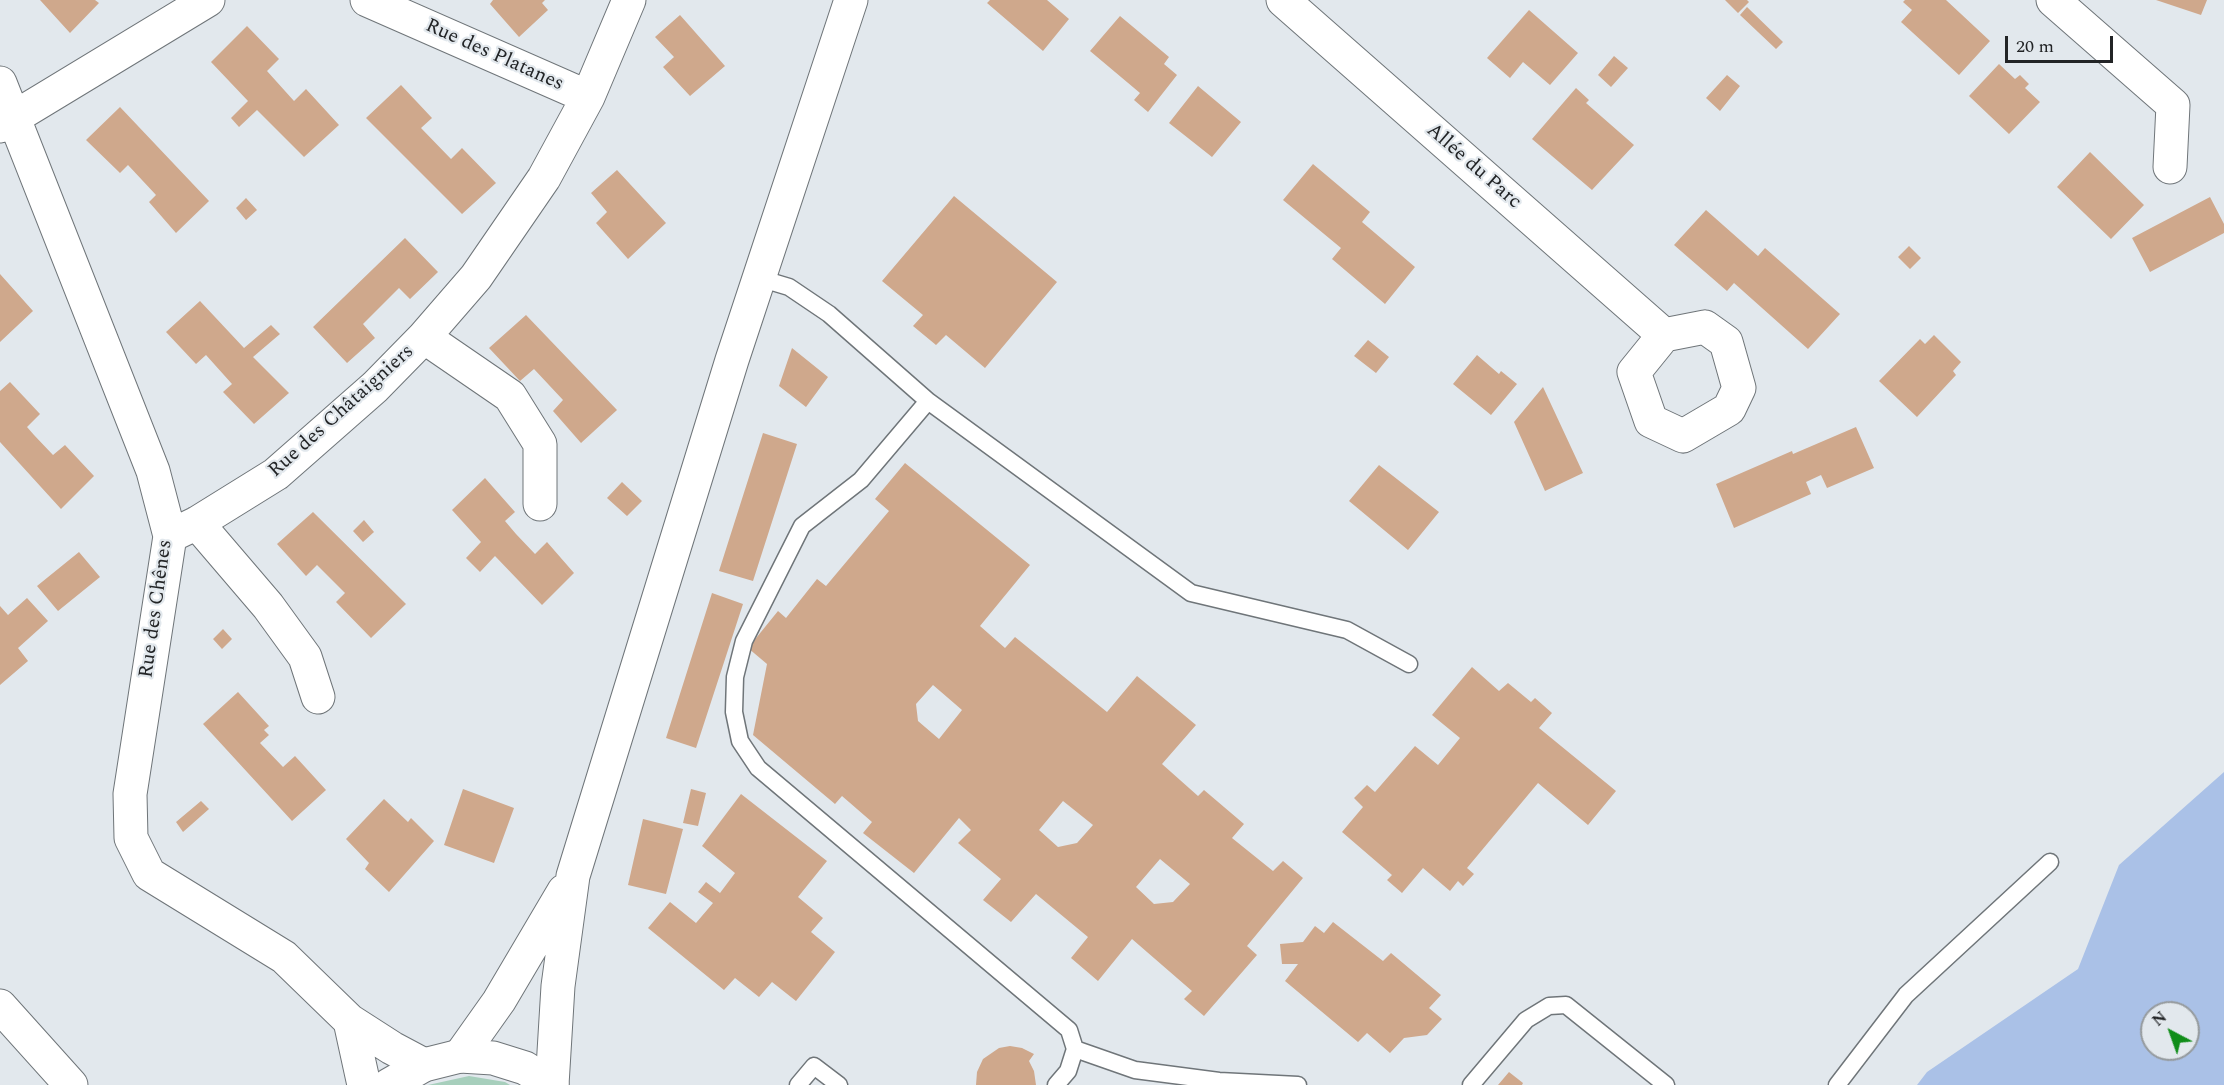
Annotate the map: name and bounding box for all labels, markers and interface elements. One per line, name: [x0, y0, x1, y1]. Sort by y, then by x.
street label: Rue des Platanes: [421, 15, 567, 97]
scale bar: [2008, 24, 2116, 62]
text: 20 m: [2016, 33, 2054, 60]
street label: Allée du Parc: [1421, 119, 1525, 215]
street label: Rue des Châtaigniers: [264, 340, 420, 484]
street label: Rue des Chênes: [135, 538, 179, 680]
north arrow: [2140, 1001, 2200, 1061]
text: N: [2147, 1006, 2172, 1032]

